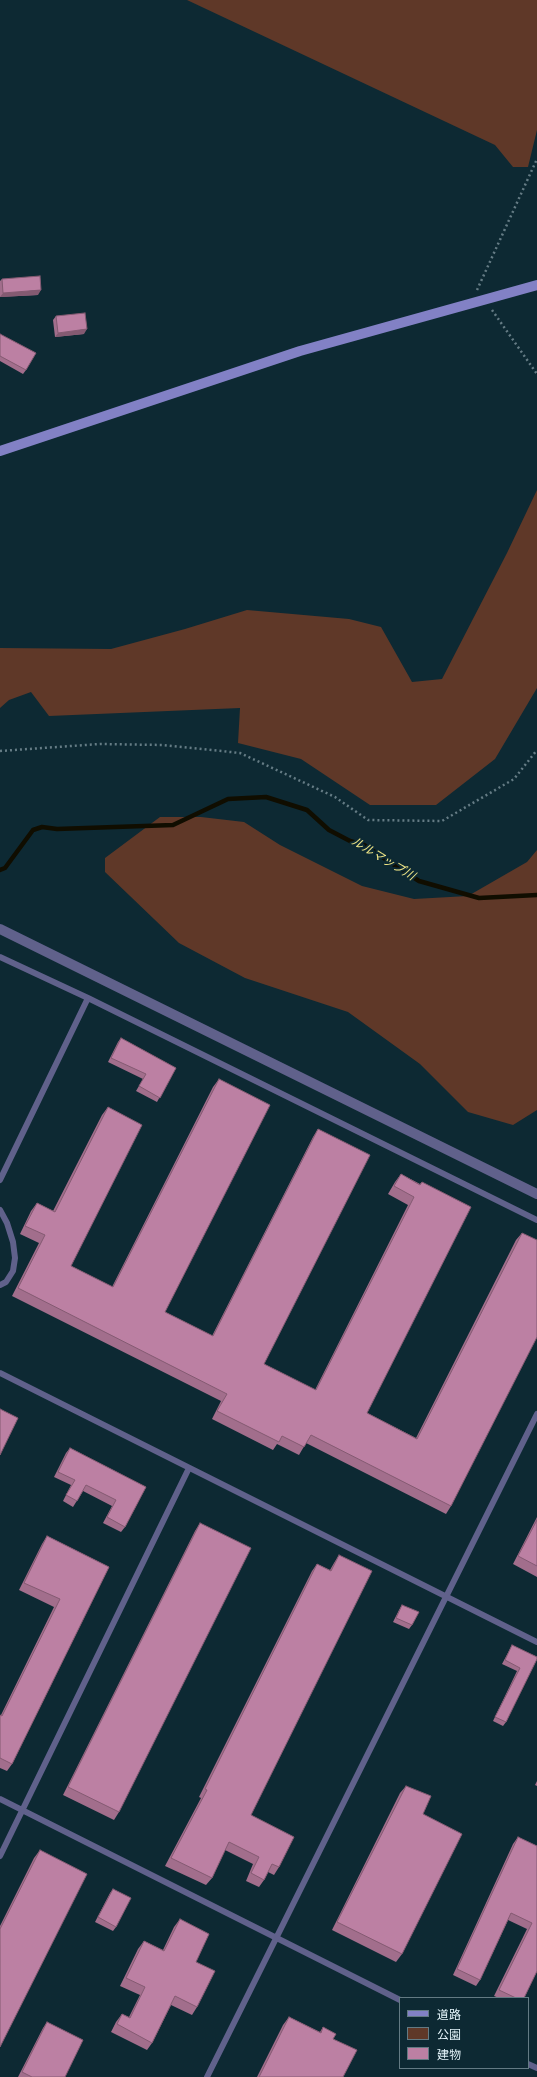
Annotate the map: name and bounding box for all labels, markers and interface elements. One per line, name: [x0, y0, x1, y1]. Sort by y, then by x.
water label: ルルマップ川: [348, 834, 418, 884]
legend: [399, 1997, 529, 2069]
text: 道路: [437, 2008, 461, 2022]
text: 公園: [437, 2028, 461, 2042]
text: 建物: [437, 2048, 461, 2062]

